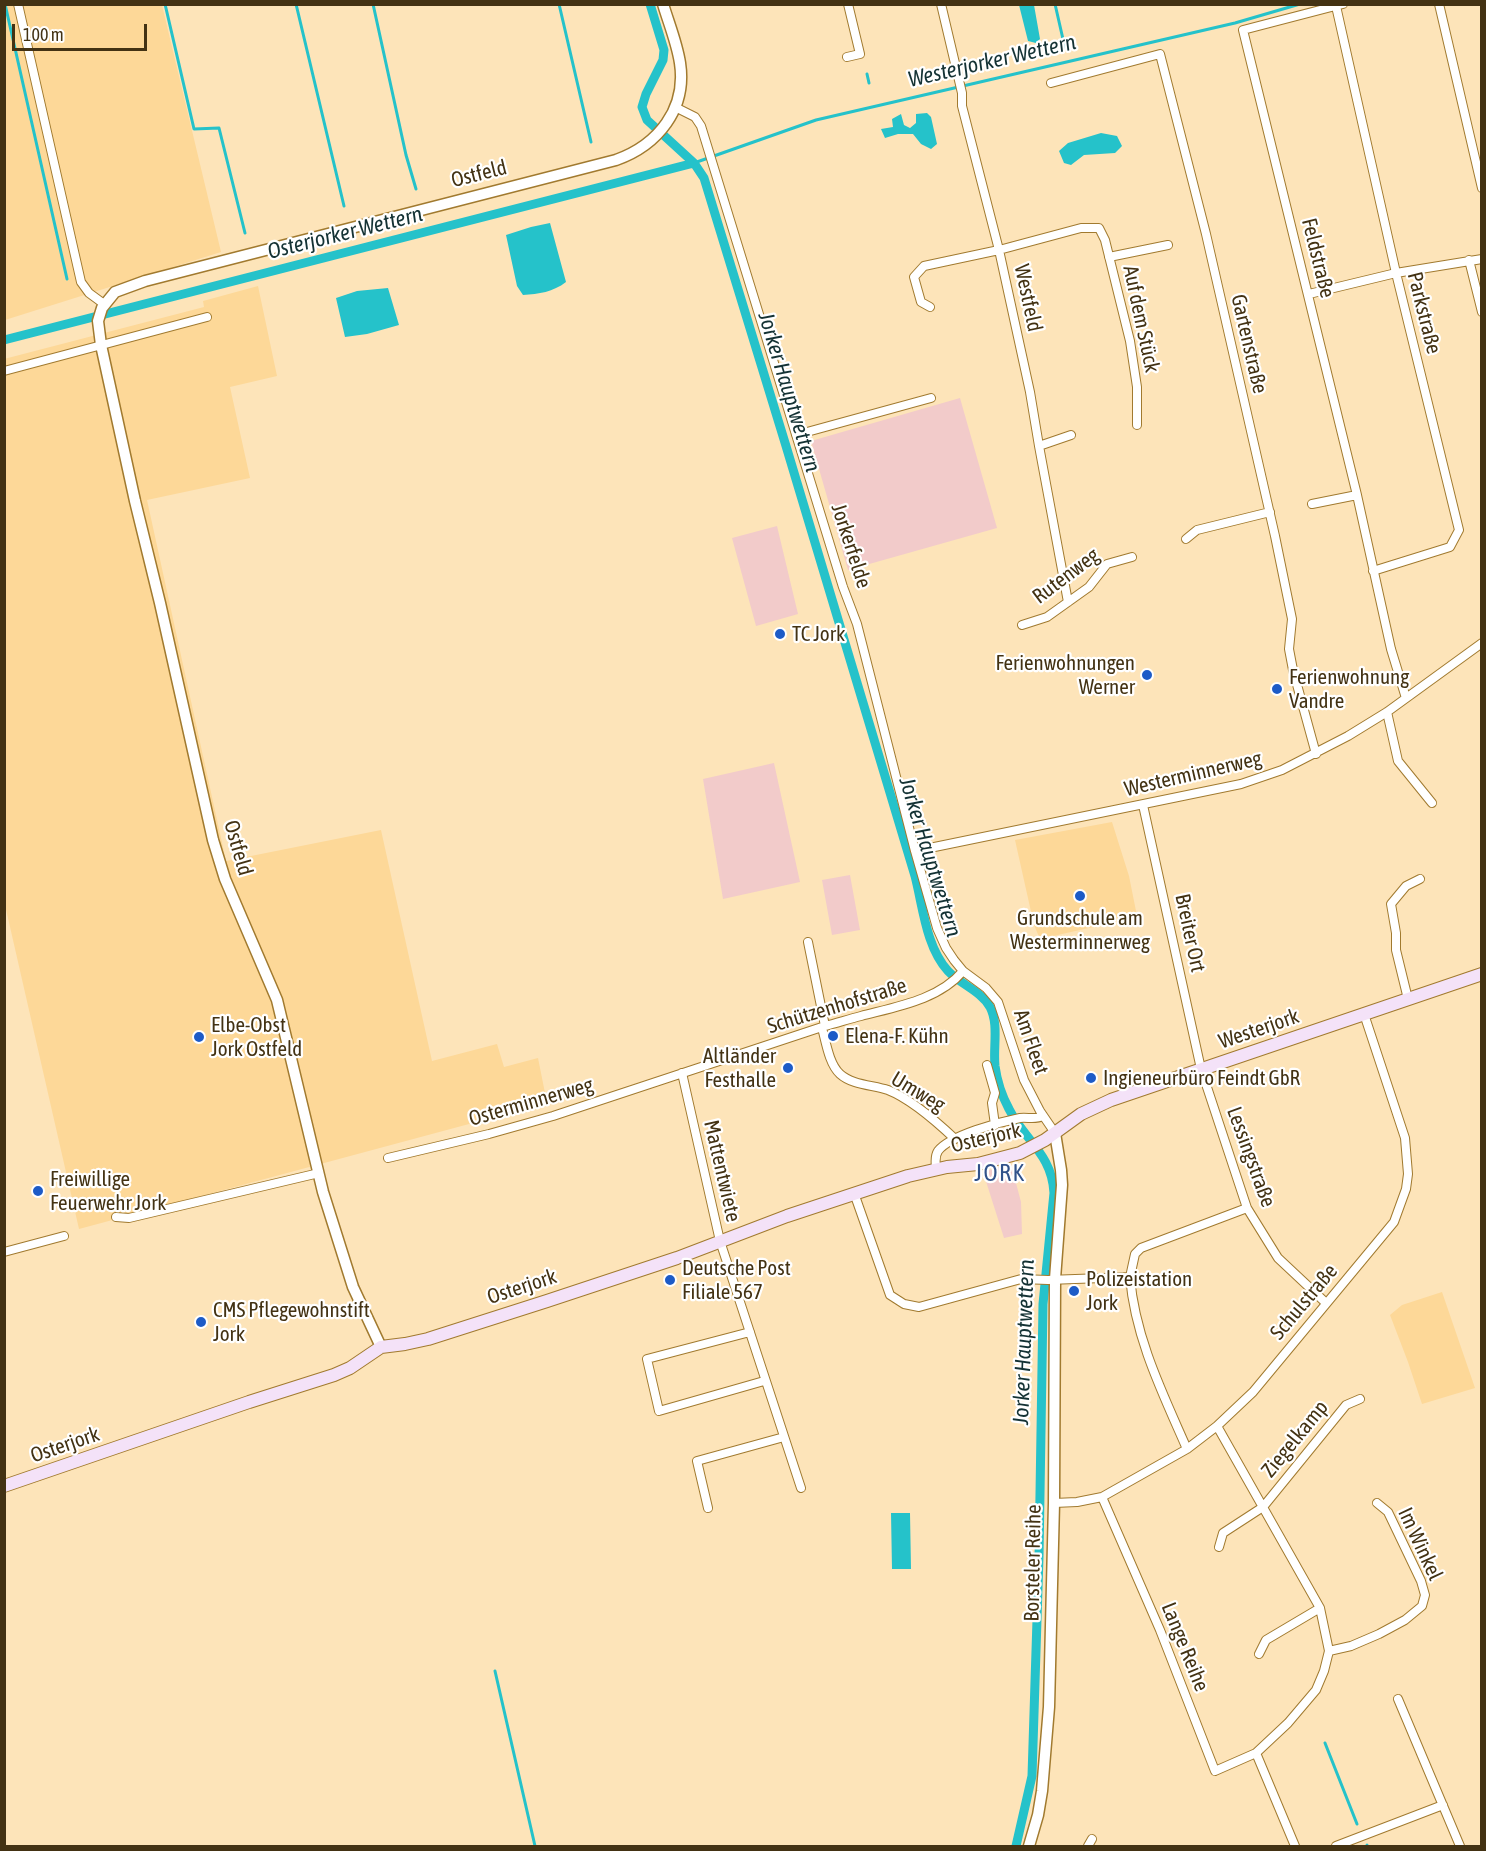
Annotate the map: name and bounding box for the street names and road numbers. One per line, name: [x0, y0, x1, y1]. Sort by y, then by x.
street label: Ostfeld: [449, 155, 509, 193]
street label: Feldstraße: [1296, 216, 1340, 300]
street label: Westfeld: [1009, 262, 1047, 334]
street label: Auf dem Stück: [1117, 263, 1165, 375]
street label: Parkstraße: [1402, 269, 1446, 357]
street label: Gartenstraße: [1225, 292, 1273, 396]
street label: Jorkerfelde: [826, 501, 876, 591]
street label: Rutenweg: [1028, 543, 1104, 609]
street label: Westerminnerweg: [1122, 746, 1264, 802]
street label: Ostfeld: [218, 817, 258, 879]
street label: Breiter Ort: [1169, 892, 1211, 974]
street label: Schützenhofstraße: [764, 973, 910, 1039]
street label: Westerjork: [1216, 1004, 1302, 1054]
street label: Am Fleet: [1008, 1006, 1054, 1078]
street label: Umweg: [886, 1066, 950, 1118]
street label: Osterminnerweg: [466, 1072, 596, 1132]
street label: Lessingstraße: [1221, 1103, 1281, 1211]
street label: Mattentwiete: [698, 1118, 746, 1224]
street label: Osterjork: [948, 1118, 1024, 1158]
street label: Schulstraße: [1265, 1259, 1343, 1345]
street label: Osterjork: [484, 1264, 560, 1310]
street label: Ziegelkamp: [1256, 1395, 1334, 1483]
street label: Osterjork: [27, 1421, 103, 1469]
street label: Borsteler Reihe: [1019, 1504, 1047, 1622]
street label: Im Winkel: [1392, 1504, 1448, 1584]
street label: Lange Reihe: [1156, 1599, 1214, 1695]

